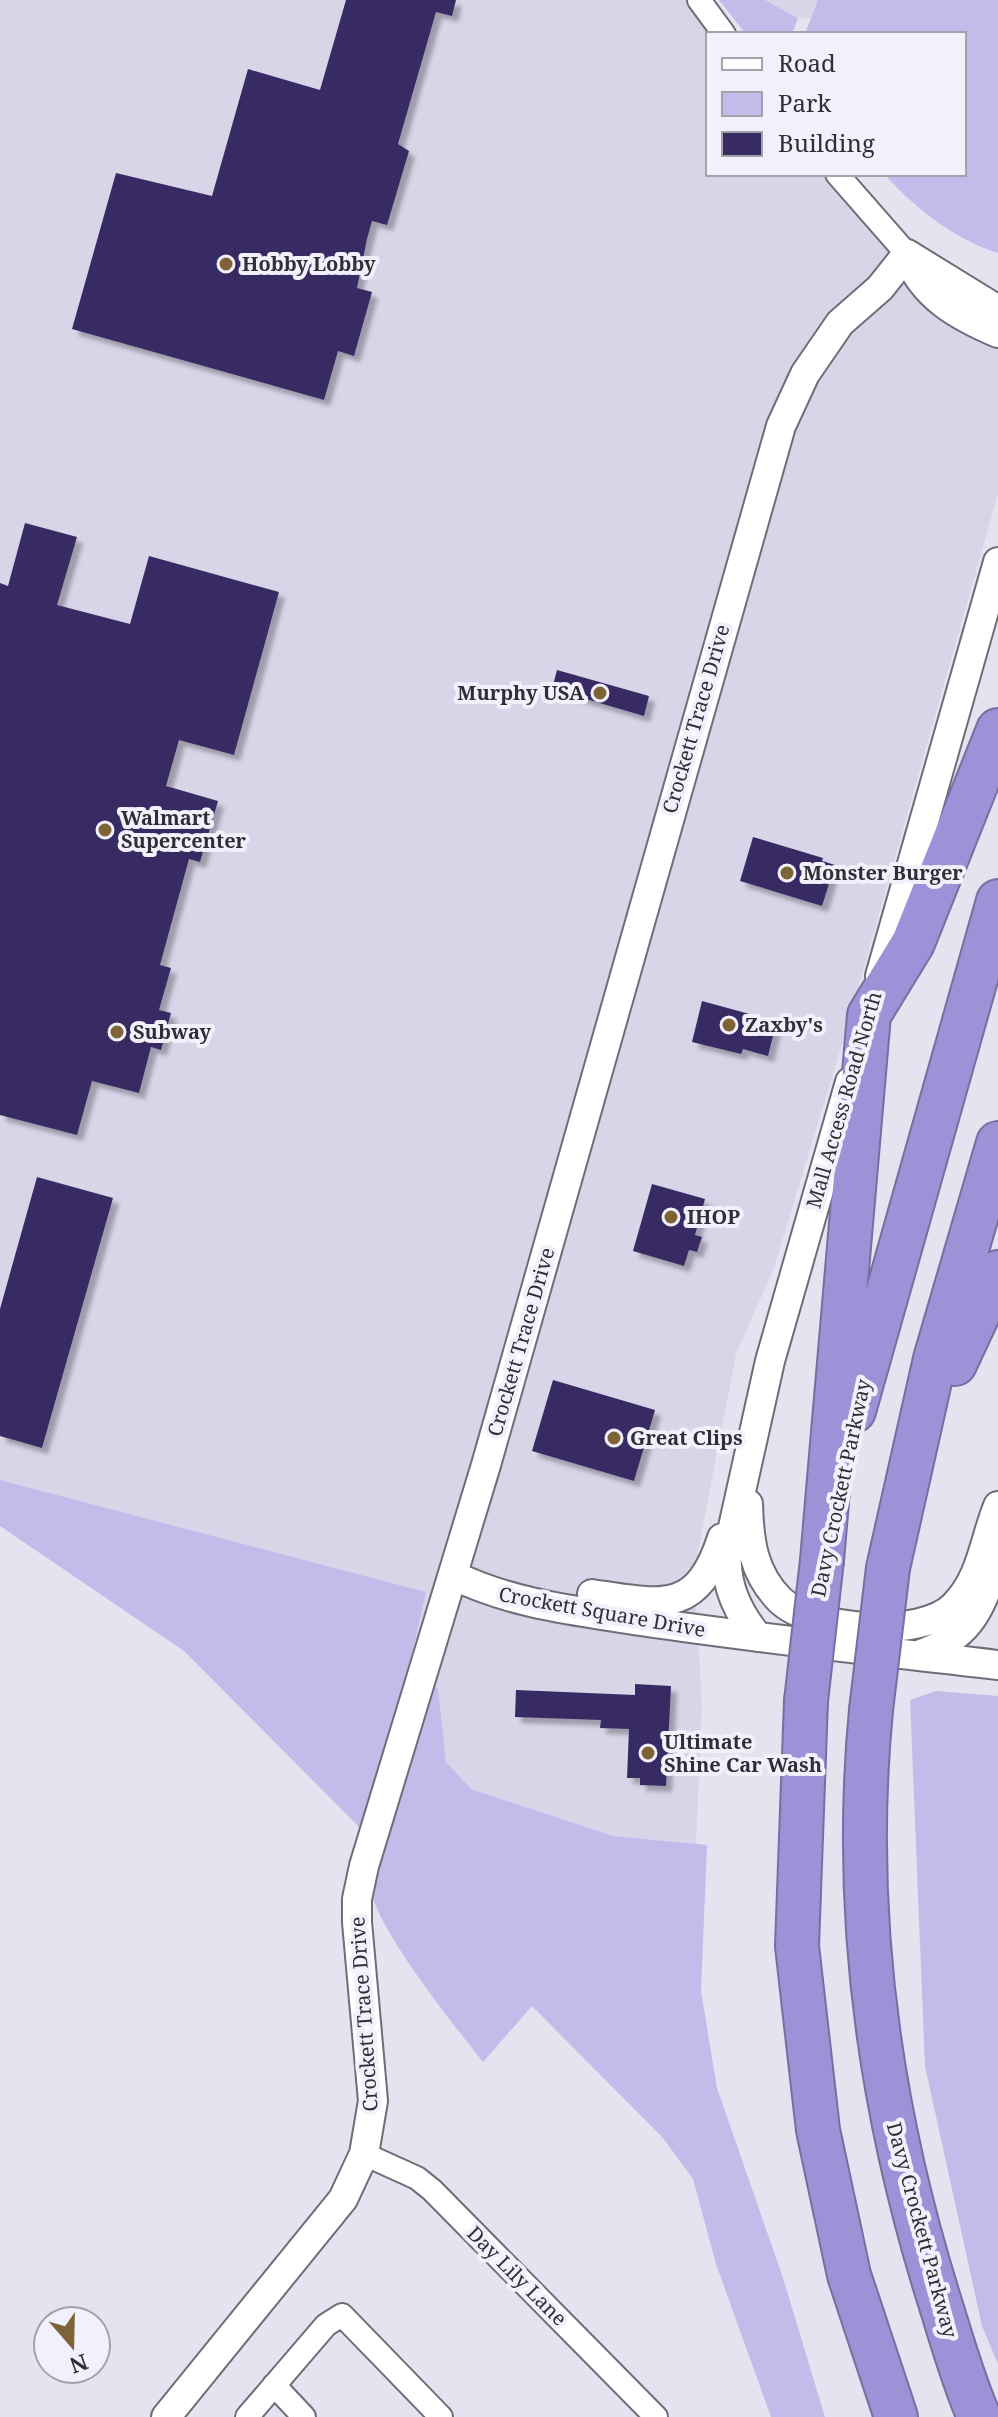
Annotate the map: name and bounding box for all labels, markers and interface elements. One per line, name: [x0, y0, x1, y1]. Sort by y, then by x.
legend: [706, 32, 966, 176]
text: Road: [778, 46, 836, 79]
text: Park: [778, 86, 832, 119]
text: Building: [778, 126, 875, 159]
place label: Hobby Lobby: [242, 250, 376, 277]
marker: Hobby Lobby: [217, 255, 235, 273]
street label: Crockett Trace Drive: [656, 621, 735, 816]
place label: Murphy USA: [457, 679, 585, 706]
marker: Murphy USA: [591, 684, 609, 702]
place label: Walmart Supercenter: [121, 804, 247, 854]
marker: Walmart Supercenter: [96, 821, 114, 839]
place label: Monster Burger: [803, 859, 963, 886]
marker: Monster Burger: [778, 864, 796, 882]
street label: Mall Access Road North: [800, 988, 887, 1211]
place label: Zaxby's: [745, 1011, 823, 1038]
marker: Zaxby's: [720, 1016, 738, 1034]
place label: Subway: [133, 1018, 212, 1045]
marker: Subway: [108, 1023, 126, 1041]
place label: IHOP: [687, 1203, 740, 1230]
marker: IHOP: [662, 1208, 680, 1226]
street label: Crockett Trace Drive: [481, 1244, 560, 1439]
street label: Davy Crockett Parkway: [804, 1376, 877, 1599]
place label: Great Clips: [630, 1424, 743, 1451]
marker: Great Clips: [605, 1429, 623, 1447]
street label: Crockett Square Drive: [497, 1580, 708, 1643]
place label: Ultimate Shine Car Wash: [664, 1728, 822, 1778]
marker: Ultimate Shine Car Wash: [639, 1744, 657, 1762]
street label: Crockett Trace Drive: [343, 1916, 384, 2112]
street label: Davy Crockett Parkway: [881, 2119, 964, 2341]
street label: Day Lily Lane: [462, 2220, 573, 2331]
north arrow: [32, 2305, 112, 2385]
text: N: [66, 2348, 92, 2382]

